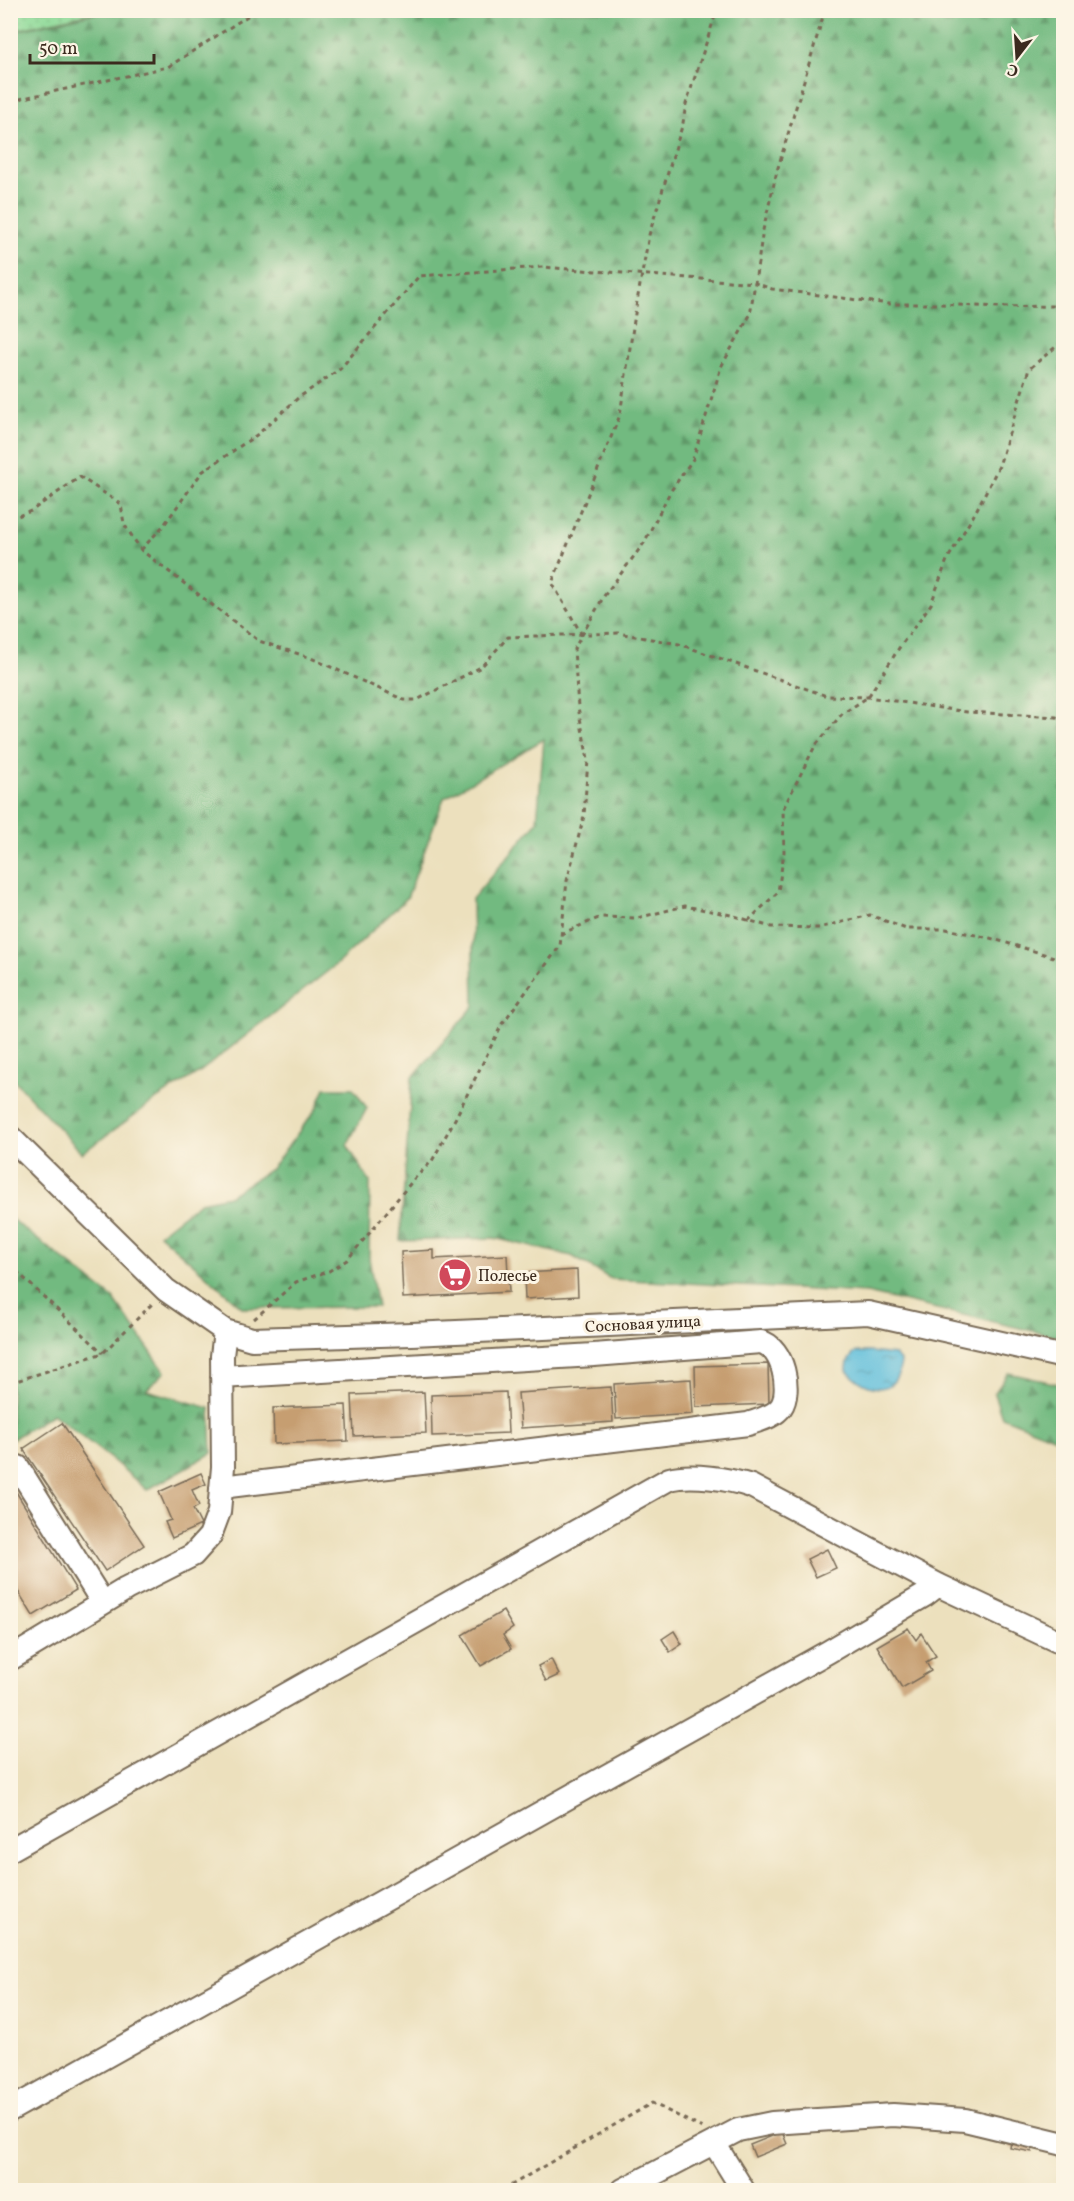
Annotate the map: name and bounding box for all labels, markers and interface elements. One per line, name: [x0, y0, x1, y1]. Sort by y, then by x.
scale bar: [30, 27, 154, 65]
north arrow: [987, 27, 1047, 87]
text: 50 m: [39, 37, 78, 62]
text: С: [1005, 57, 1021, 81]
supermarket icon: Полесье: [437, 1257, 473, 1293]
place label: Полесье: [478, 1266, 537, 1288]
street label: Сосновая улица: [585, 1311, 702, 1339]

